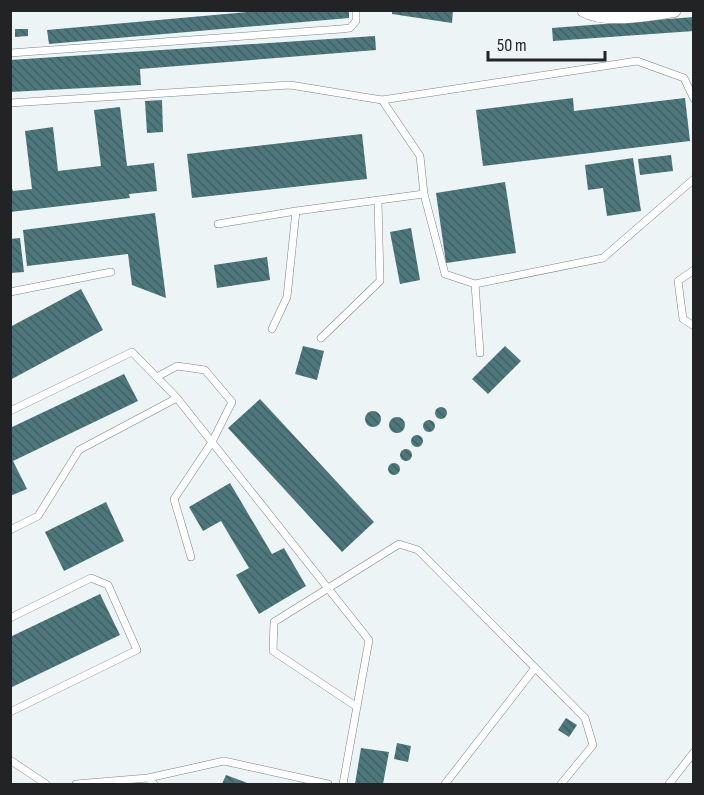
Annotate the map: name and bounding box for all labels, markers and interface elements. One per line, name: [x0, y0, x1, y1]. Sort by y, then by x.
scale bar: [488, 24, 605, 62]
text: 50 m: [497, 35, 527, 56]

